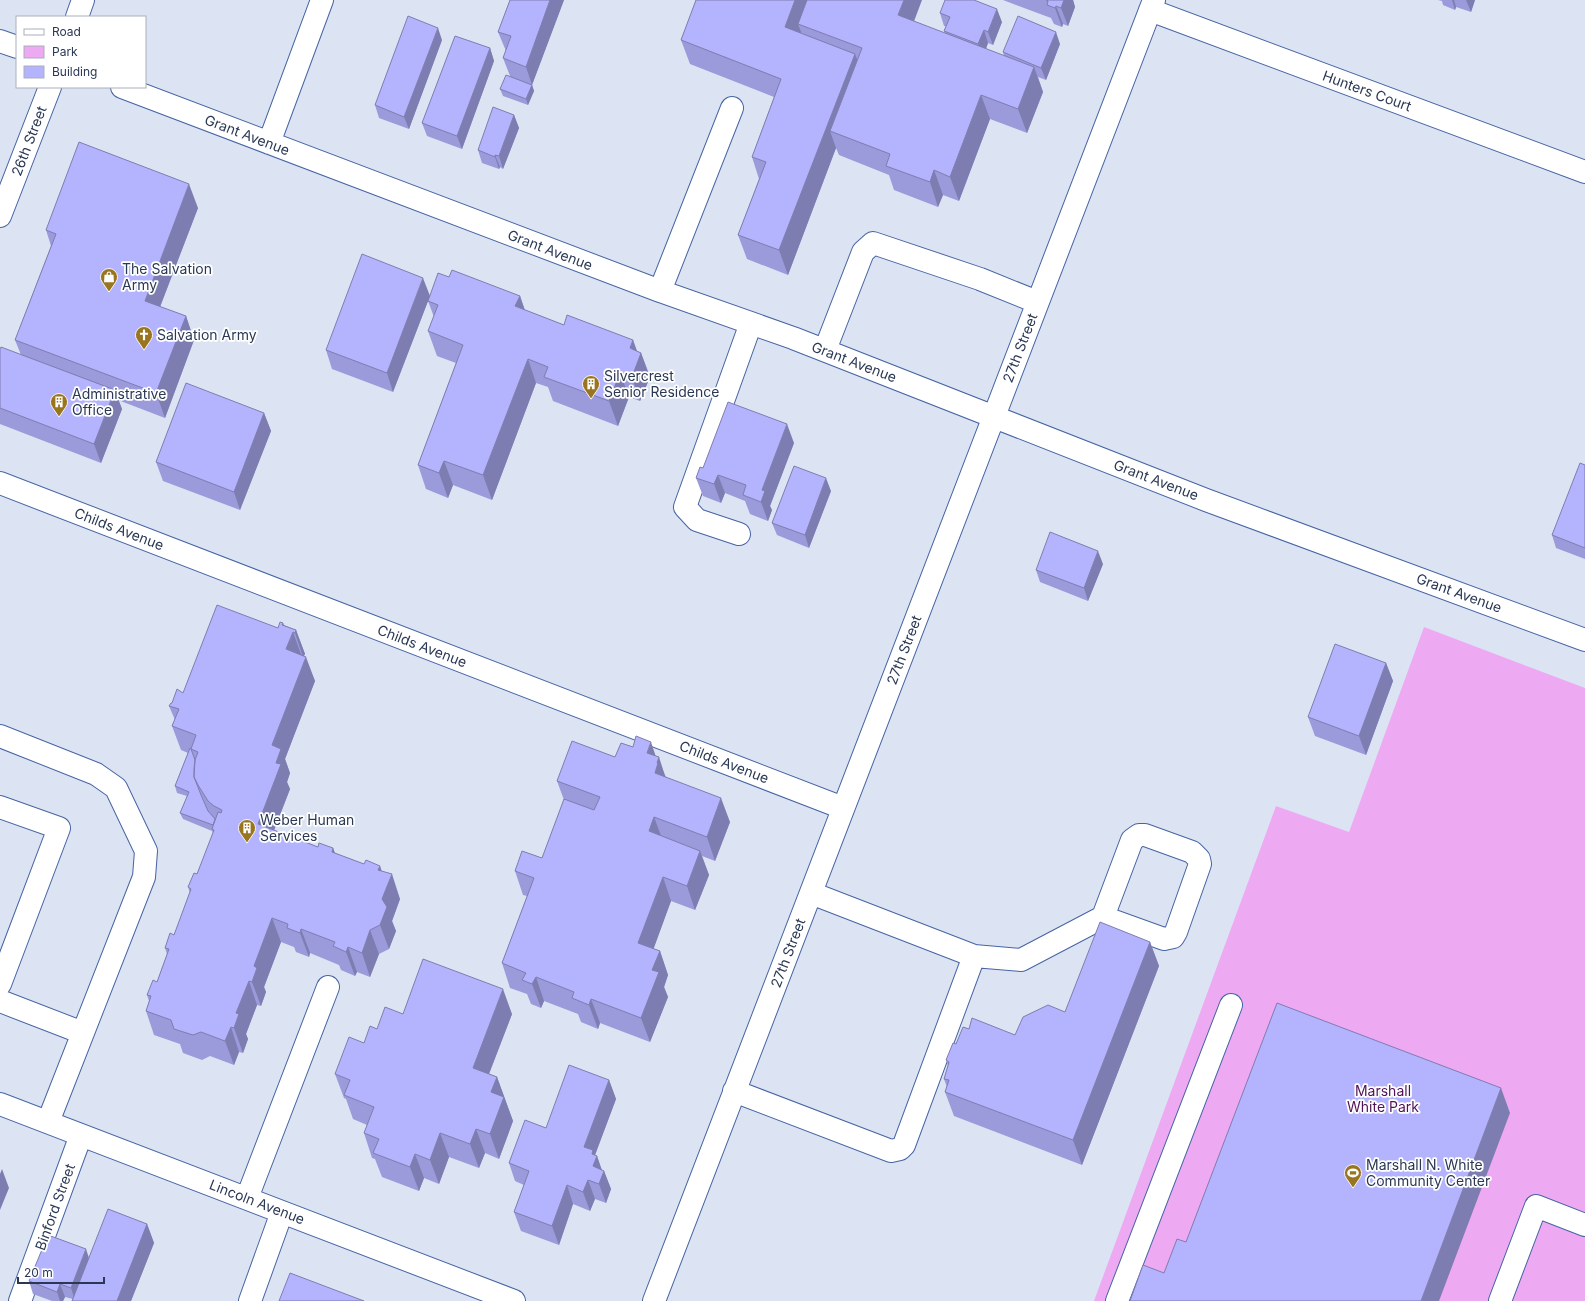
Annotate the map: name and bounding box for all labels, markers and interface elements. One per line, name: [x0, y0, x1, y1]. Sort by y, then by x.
legend: [16, 16, 146, 88]
text: Road: [52, 24, 81, 39]
text: Park: [52, 44, 78, 59]
text: Building: [52, 64, 97, 79]
street label: Hunters Court: [1321, 67, 1414, 115]
street label: 26th Street: [7, 103, 50, 178]
street label: Grant Avenue: [202, 111, 292, 159]
street label: Grant Avenue: [505, 226, 595, 274]
place label: The Salvation Army: [122, 260, 212, 293]
shop icon: The Salvation Army: [99, 267, 119, 292]
street label: 27th Street: [999, 310, 1041, 385]
church icon: Salvation Army: [134, 325, 154, 350]
place label: Salvation Army: [157, 326, 257, 343]
street label: Grant Avenue: [809, 338, 899, 386]
place label: Silvercrest Senior Residence: [604, 367, 719, 400]
building icon: Silvercrest Senior Residence: [581, 374, 601, 399]
place label: Administrative Office: [72, 385, 166, 418]
building icon: Administrative Office: [49, 392, 69, 417]
street label: Grant Avenue: [1111, 456, 1201, 504]
street label: Childs Avenue: [72, 504, 166, 553]
street label: Grant Avenue: [1414, 569, 1504, 616]
street label: 27th Street: [883, 612, 925, 687]
street label: Childs Avenue: [375, 621, 469, 670]
street label: Childs Avenue: [677, 737, 771, 786]
place label: Weber Human Services: [260, 811, 354, 844]
building icon: Weber Human Services: [237, 818, 257, 843]
street label: 27th Street: [767, 915, 809, 990]
park label: Marshall White Park: [1347, 1082, 1419, 1115]
place label: Marshall N. White Community Center: [1366, 1156, 1490, 1189]
street label: Binford Street: [31, 1161, 78, 1253]
sports icon: Marshall N. White Community Center: [1343, 1163, 1363, 1188]
street label: Lincoln Avenue: [207, 1176, 307, 1228]
scale bar: [18, 1259, 104, 1285]
text: 20 m: [24, 1265, 53, 1280]

